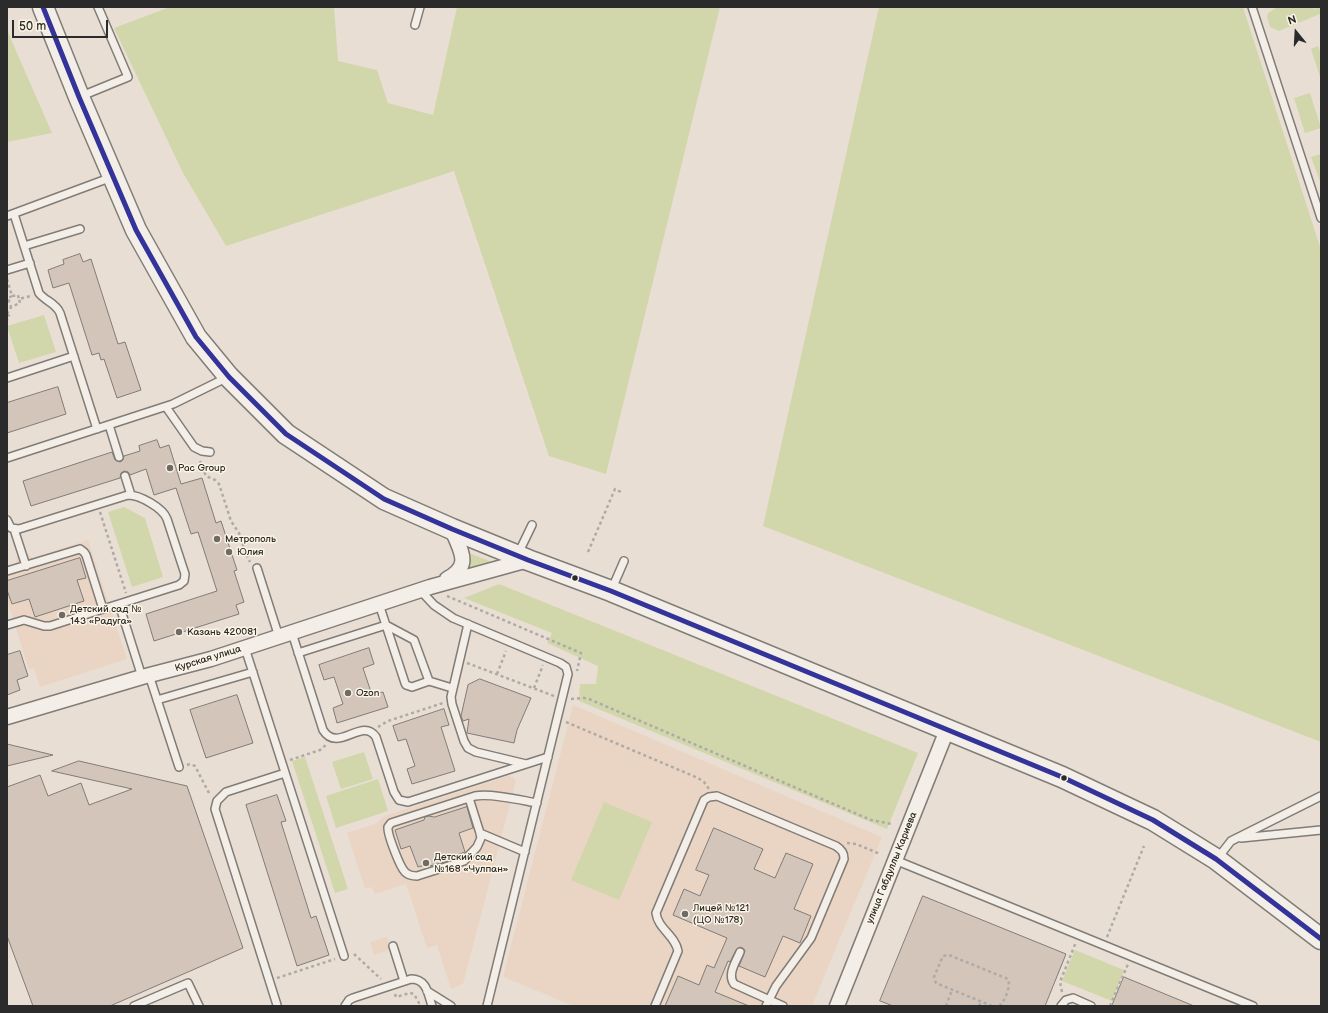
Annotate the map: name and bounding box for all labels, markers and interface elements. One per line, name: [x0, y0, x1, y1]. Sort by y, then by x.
scale bar: [14, 12, 110, 38]
north arrow: [1276, 12, 1316, 52]
text: N: [1286, 13, 1298, 28]
text: 50 m: [19, 19, 46, 34]
place label: Pac Group: [178, 462, 225, 474]
marker: Pac Group: [165, 463, 175, 473]
place label: Метрополь: [225, 533, 276, 545]
marker: Метрополь: [212, 534, 222, 544]
place label: Юлия: [237, 546, 264, 558]
marker: Юлия: [224, 547, 234, 557]
unlabelled marker: [570, 573, 580, 583]
place label: Детский сад № 143 «Радуга»: [70, 603, 142, 626]
marker: Детский сад № 143 «Радуга»: [57, 610, 67, 620]
place label: Казань 420081: [187, 626, 257, 638]
marker: Казань 420081: [174, 627, 184, 637]
street label: Курская улица: [173, 643, 243, 675]
place label: Ozon: [356, 687, 379, 699]
marker: Ozon: [343, 688, 353, 698]
unlabelled marker: [1059, 773, 1069, 783]
street label: улица Габдуллы Кариева: [864, 810, 920, 926]
place label: Детский сад №168 «Чулпан»: [434, 851, 508, 874]
marker: Детский сад №168 «Чулпан»: [421, 858, 431, 868]
place label: Лицей №121 (ЦО №178): [693, 902, 749, 926]
marker: Лицей №121 (ЦО №178): [680, 909, 690, 919]

